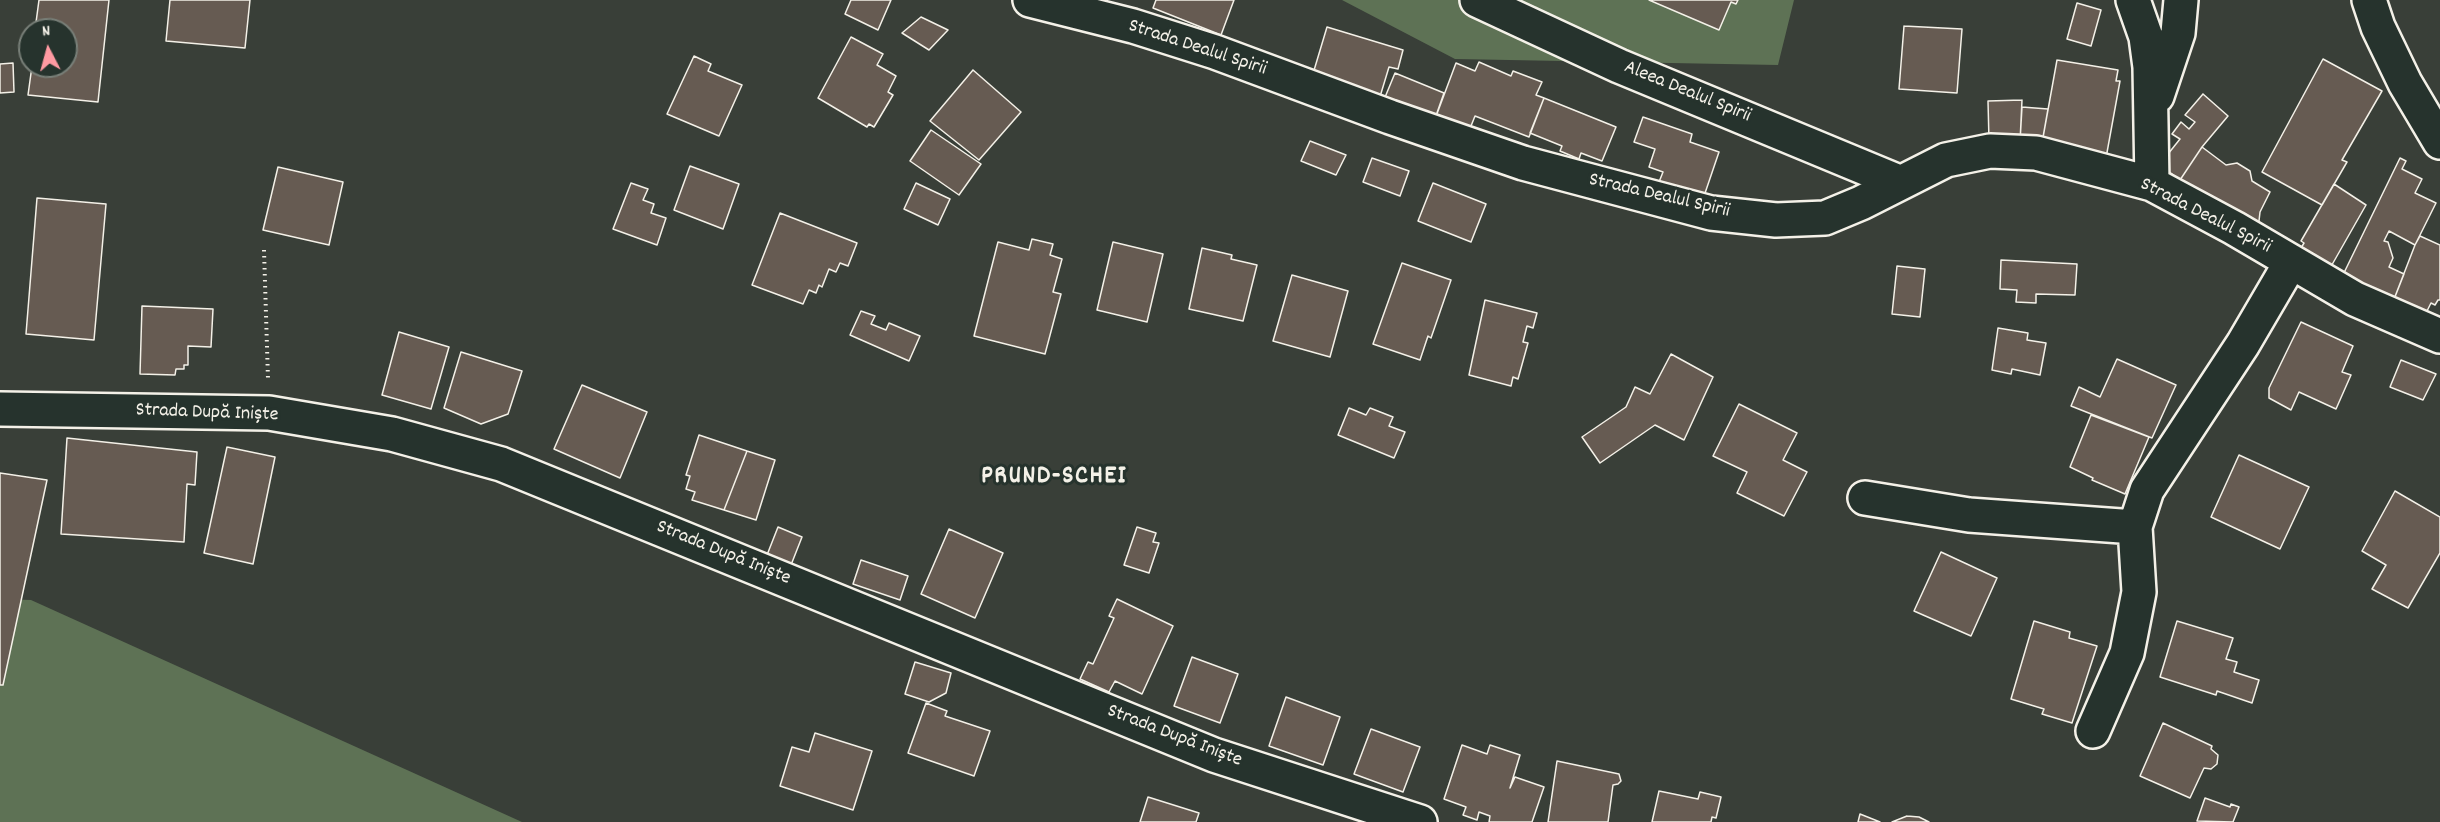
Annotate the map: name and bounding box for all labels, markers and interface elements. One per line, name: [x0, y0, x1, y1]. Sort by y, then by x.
street label: Strada Dealul Spirii: [1125, 15, 1269, 83]
north arrow: [18, 18, 78, 78]
text: N: [41, 20, 51, 43]
street label: Aleea Dealul Spirii: [1620, 57, 1754, 129]
street label: Strada Dealul Spirii: [1586, 169, 1732, 225]
street label: Strada Dealul Spirii: [2135, 174, 2275, 260]
street label: Strada După Iniște: [135, 400, 279, 428]
district label: PRUND-SCHEI: [981, 462, 1127, 494]
street label: Strada După Iniște: [652, 516, 794, 592]
street label: Strada După Iniște: [1103, 700, 1245, 774]

